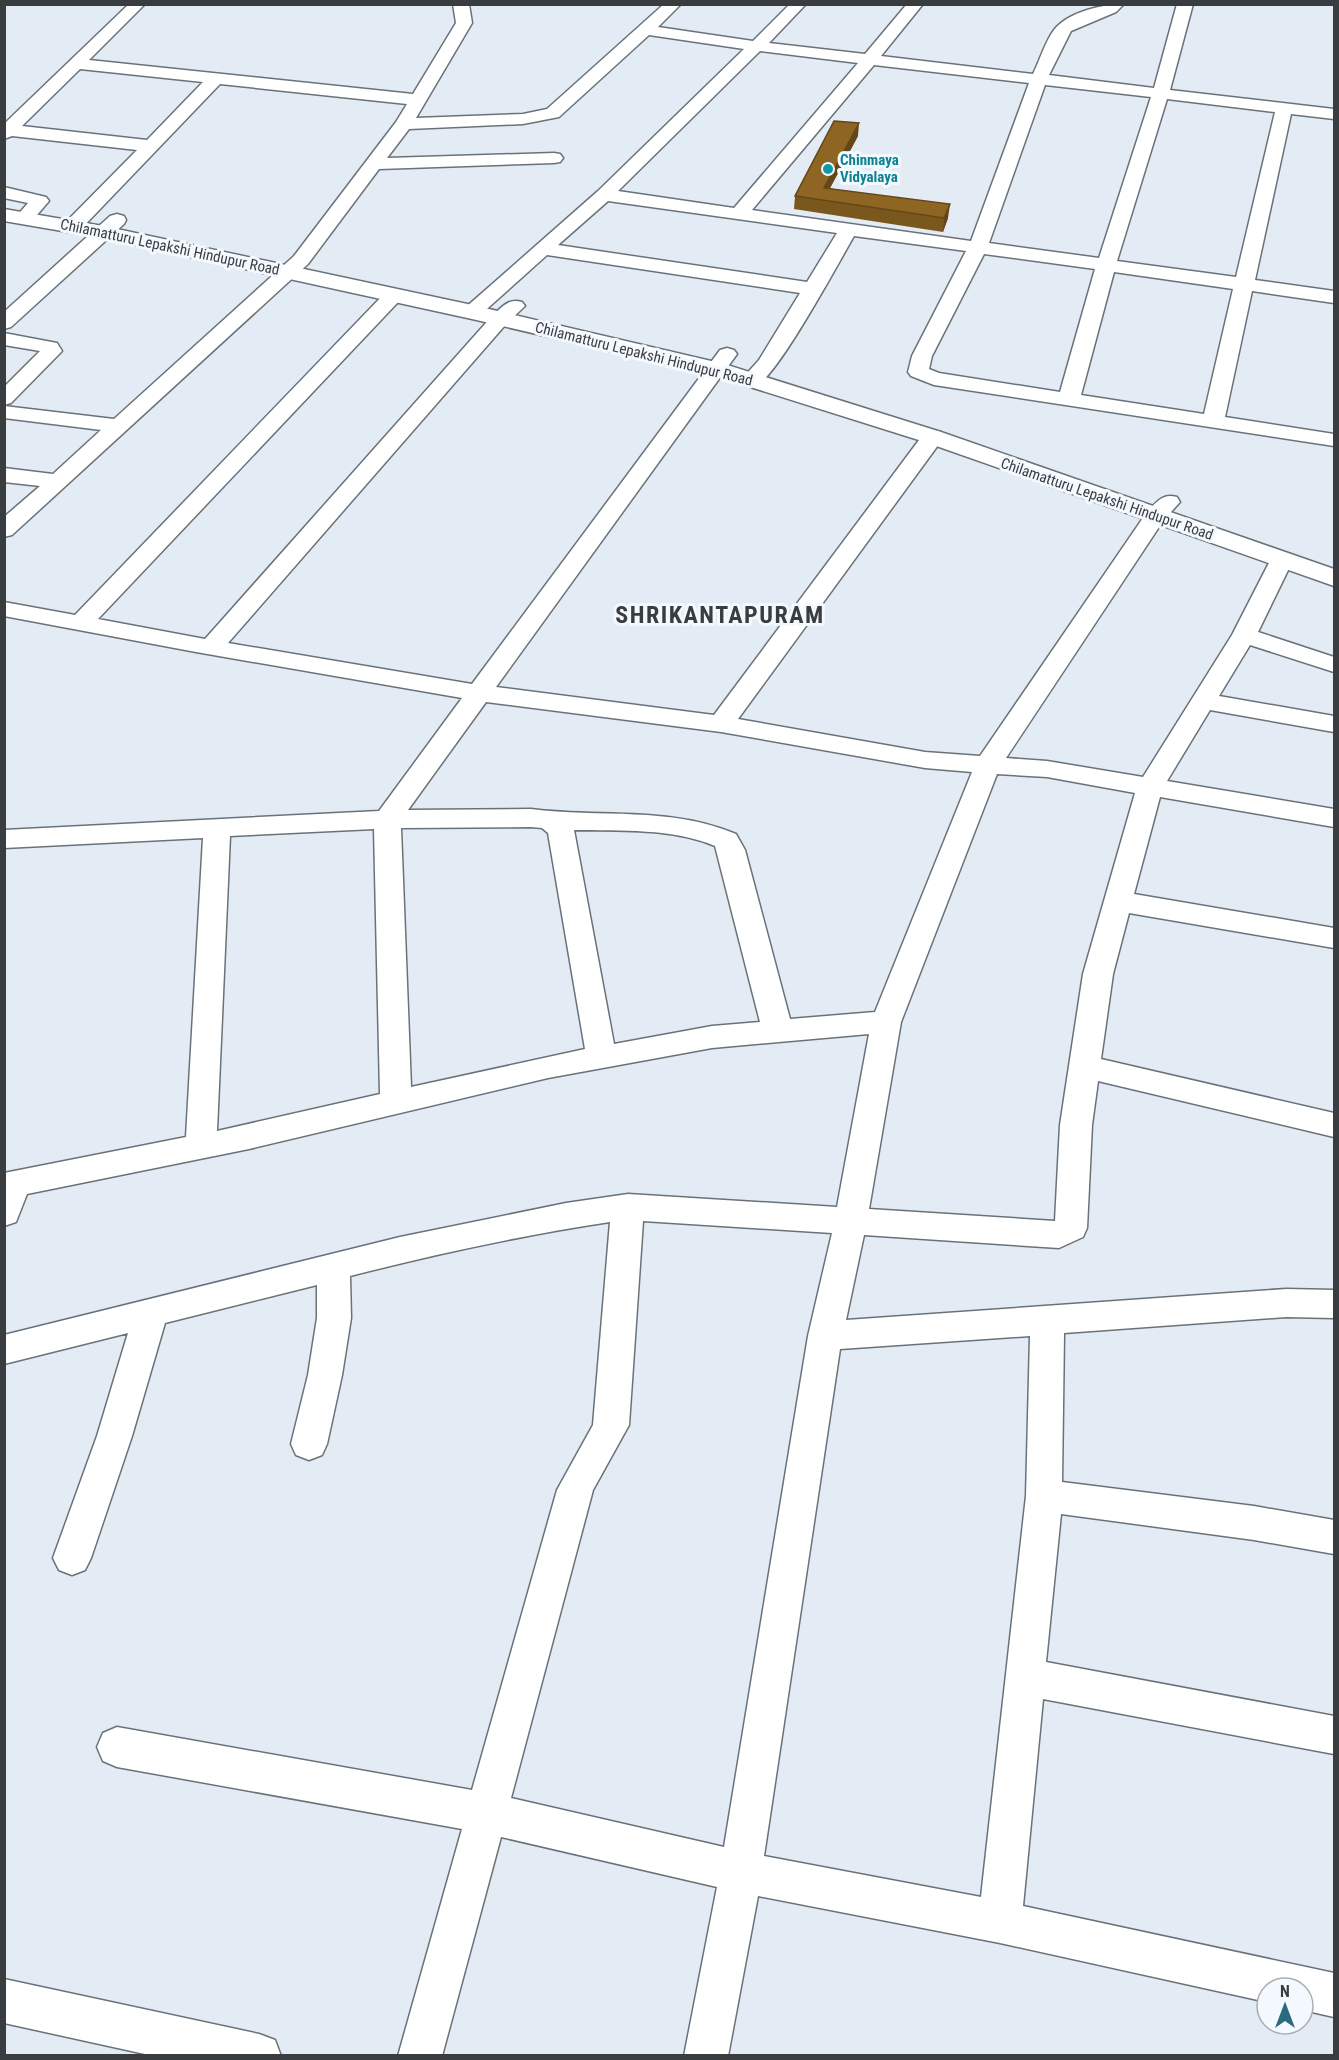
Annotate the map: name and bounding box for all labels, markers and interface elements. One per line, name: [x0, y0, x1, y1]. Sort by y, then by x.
place label: Chinmaya Vidyalaya: [840, 151, 899, 186]
marker: Chinmaya Vidyalaya: [821, 162, 835, 176]
street label: Chilamatturu Lepakshi Hindupur Road: [59, 215, 281, 279]
street label: Chilamatturu Lepakshi Hindupur Road: [533, 318, 755, 390]
street label: Chilamatturu Lepakshi Hindupur Road: [998, 454, 1216, 544]
district label: SHRIKANTAPURAM: [615, 601, 825, 629]
north arrow: [1255, 1976, 1315, 2036]
text: N: [1280, 1982, 1290, 2001]

